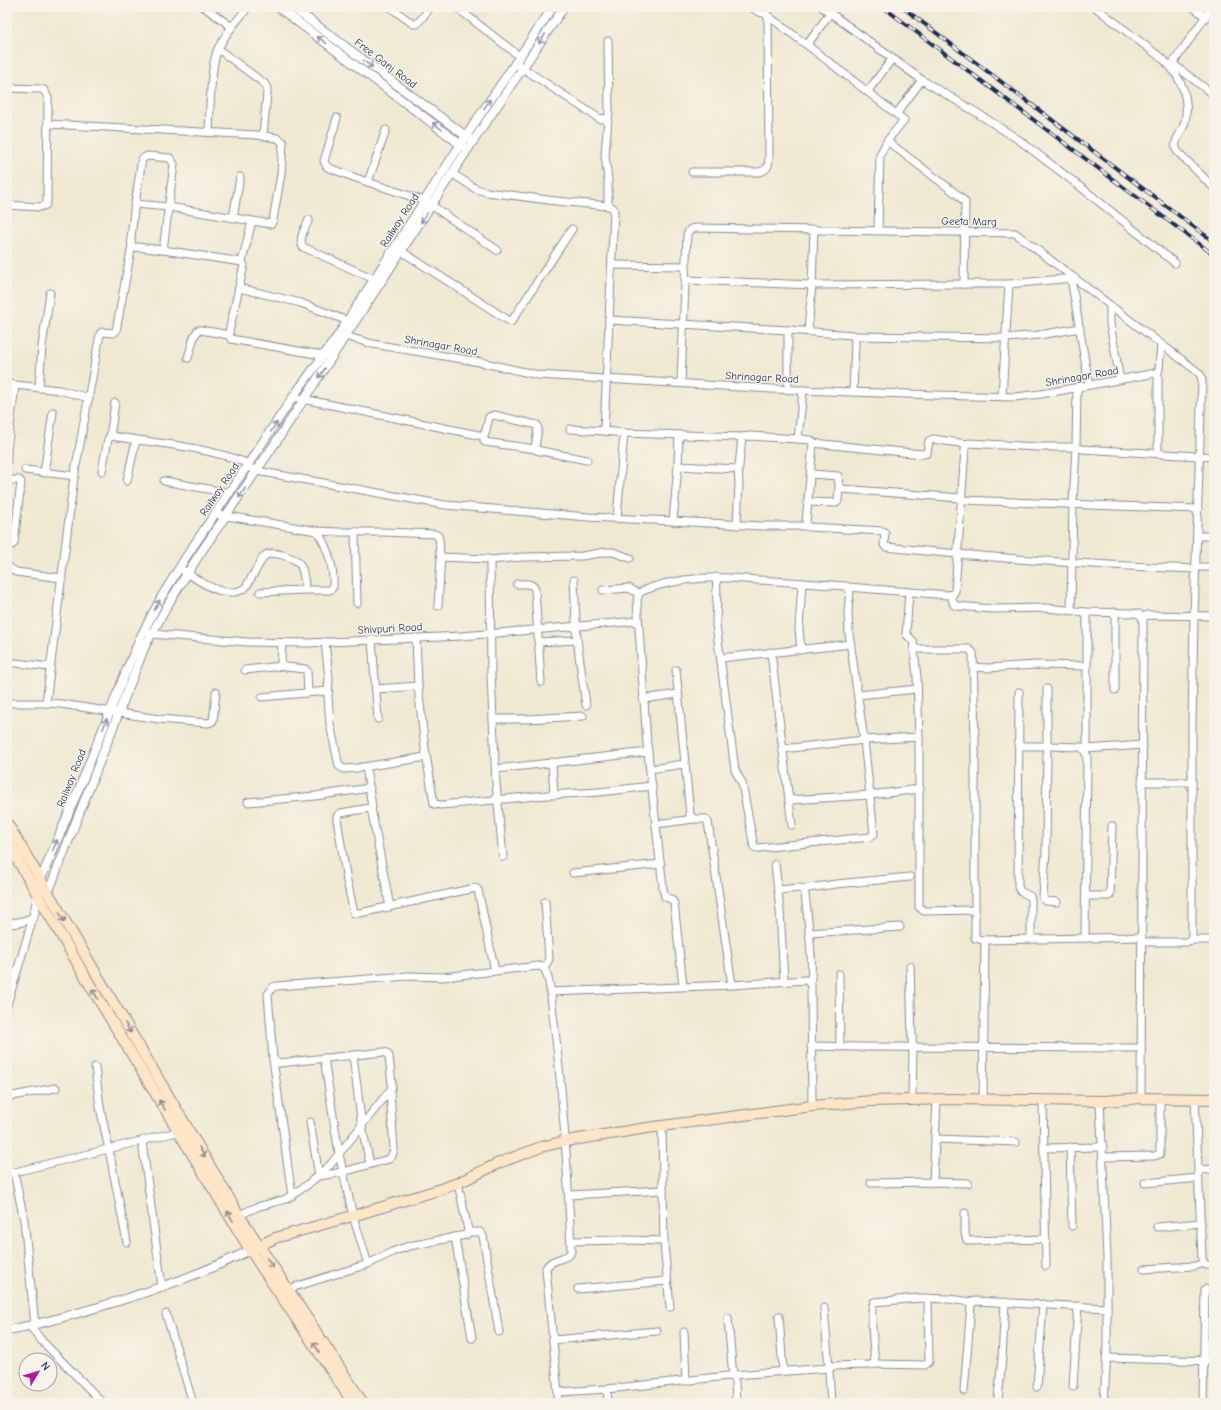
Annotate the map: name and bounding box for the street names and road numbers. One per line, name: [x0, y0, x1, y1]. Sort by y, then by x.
street label: Free Ganj Road: [352, 36, 420, 91]
street label: Railway Road: [377, 191, 422, 250]
street label: Geeta Marg: [941, 215, 997, 228]
street label: Shrinagar Road: [403, 333, 479, 358]
street label: Shrinagar Road: [1045, 364, 1120, 389]
street label: Shrinagar Road: [725, 369, 799, 386]
street label: Railway Road: [197, 460, 242, 518]
street label: Shivpuri Road: [357, 620, 423, 637]
street label: Railway Road: [54, 747, 89, 809]

